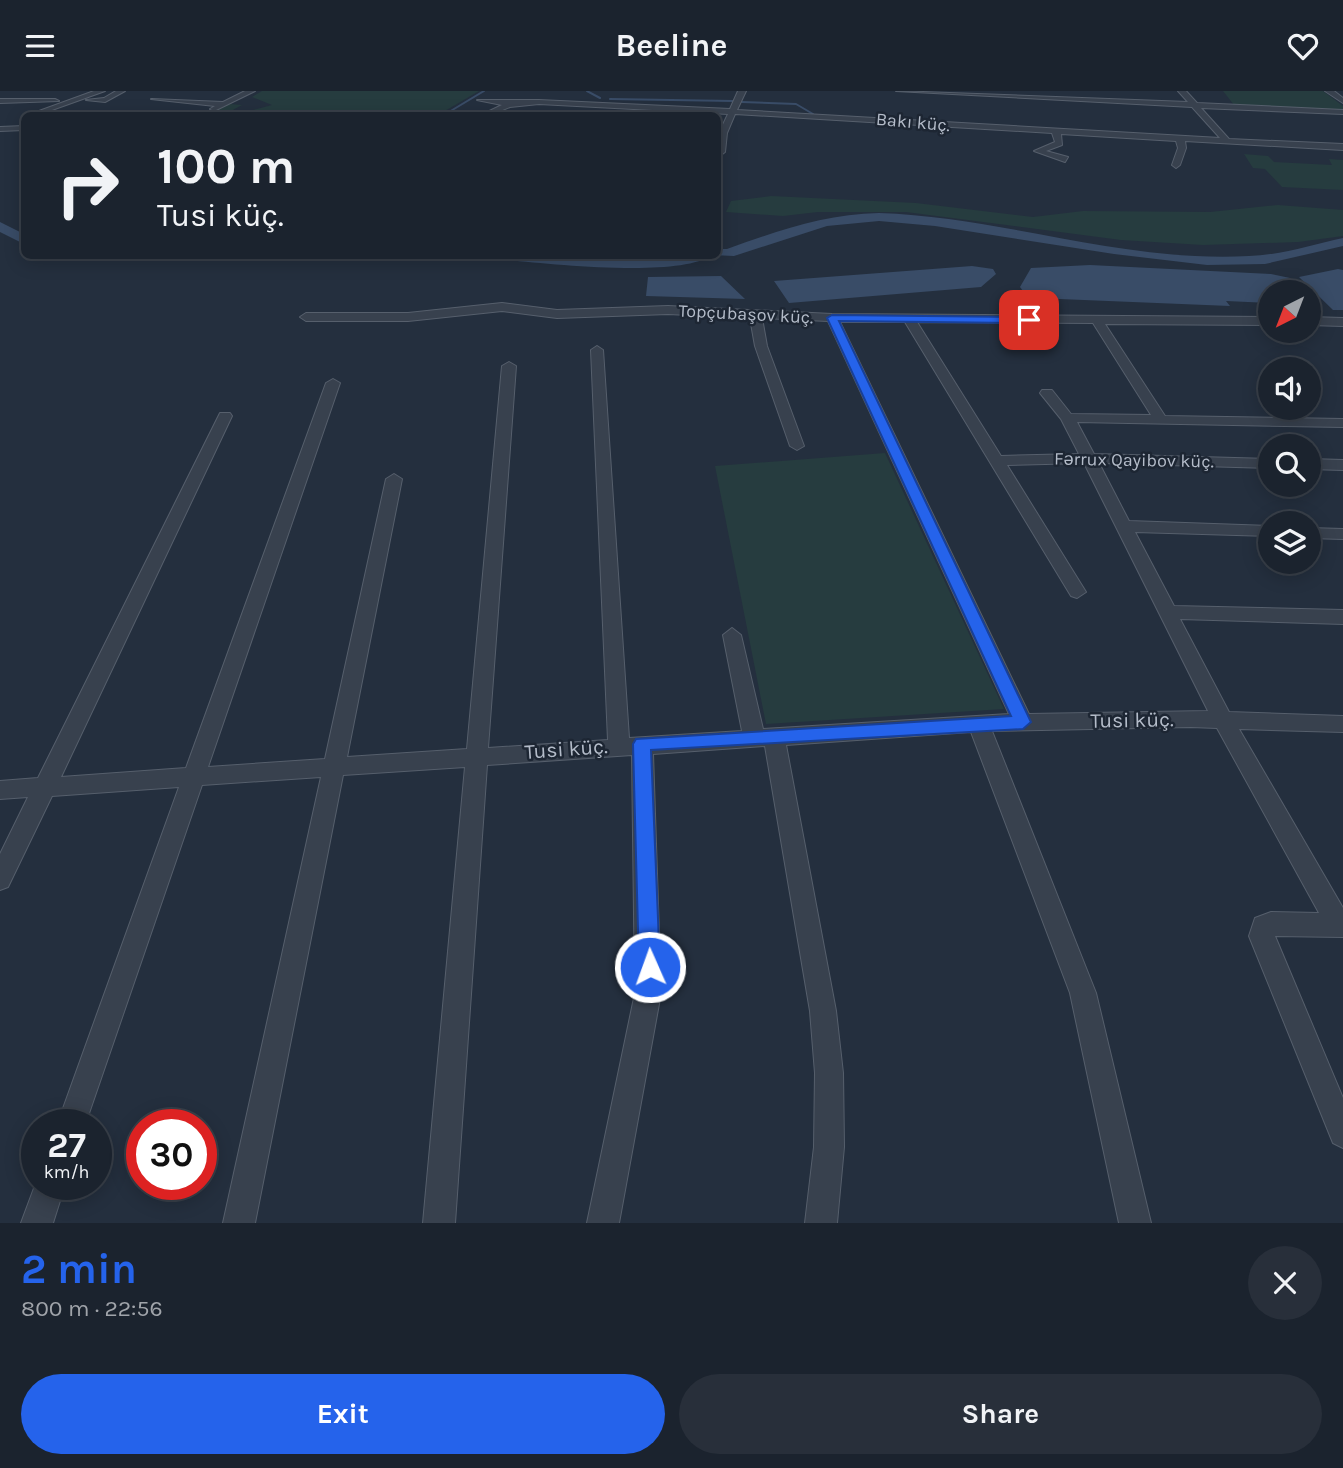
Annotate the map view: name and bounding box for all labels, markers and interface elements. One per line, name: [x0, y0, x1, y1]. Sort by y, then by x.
icon: menu: [21, 27, 59, 65]
text: Beeline: [616, 27, 727, 64]
icon: heart: [1284, 27, 1322, 65]
street label: Bakı küç.: [875, 108, 951, 136]
text: 100 m: [157, 138, 295, 195]
icon: right: [42, 140, 133, 231]
text: Tusi küç.: [157, 197, 284, 234]
north arrow: [1258, 280, 1321, 343]
map controls: [1258, 280, 1321, 574]
pin: [999, 290, 1059, 350]
street label: Topçubaşov küç.: [678, 299, 814, 329]
icon: arrive: [1010, 301, 1048, 339]
button: sound: [1258, 357, 1321, 420]
button: search: [1258, 434, 1321, 497]
street label: Fərrux Qayibov küç.: [1054, 448, 1214, 472]
button: layers: [1258, 511, 1321, 574]
street label: Tusi küç.: [1090, 707, 1174, 733]
street label: Tusi küç.: [524, 734, 609, 764]
position arrow: [613, 930, 687, 1004]
speed limit sign: 30: [126, 1109, 217, 1200]
text: 27: [47, 1125, 86, 1166]
text: km/h: [44, 1161, 89, 1183]
text: 2 min: [21, 1244, 137, 1294]
button: close: [1248, 1246, 1322, 1320]
text: 800 m · 22:56: [21, 1295, 163, 1322]
button: Exit: [21, 1374, 665, 1454]
button: Share: [679, 1374, 1322, 1454]

